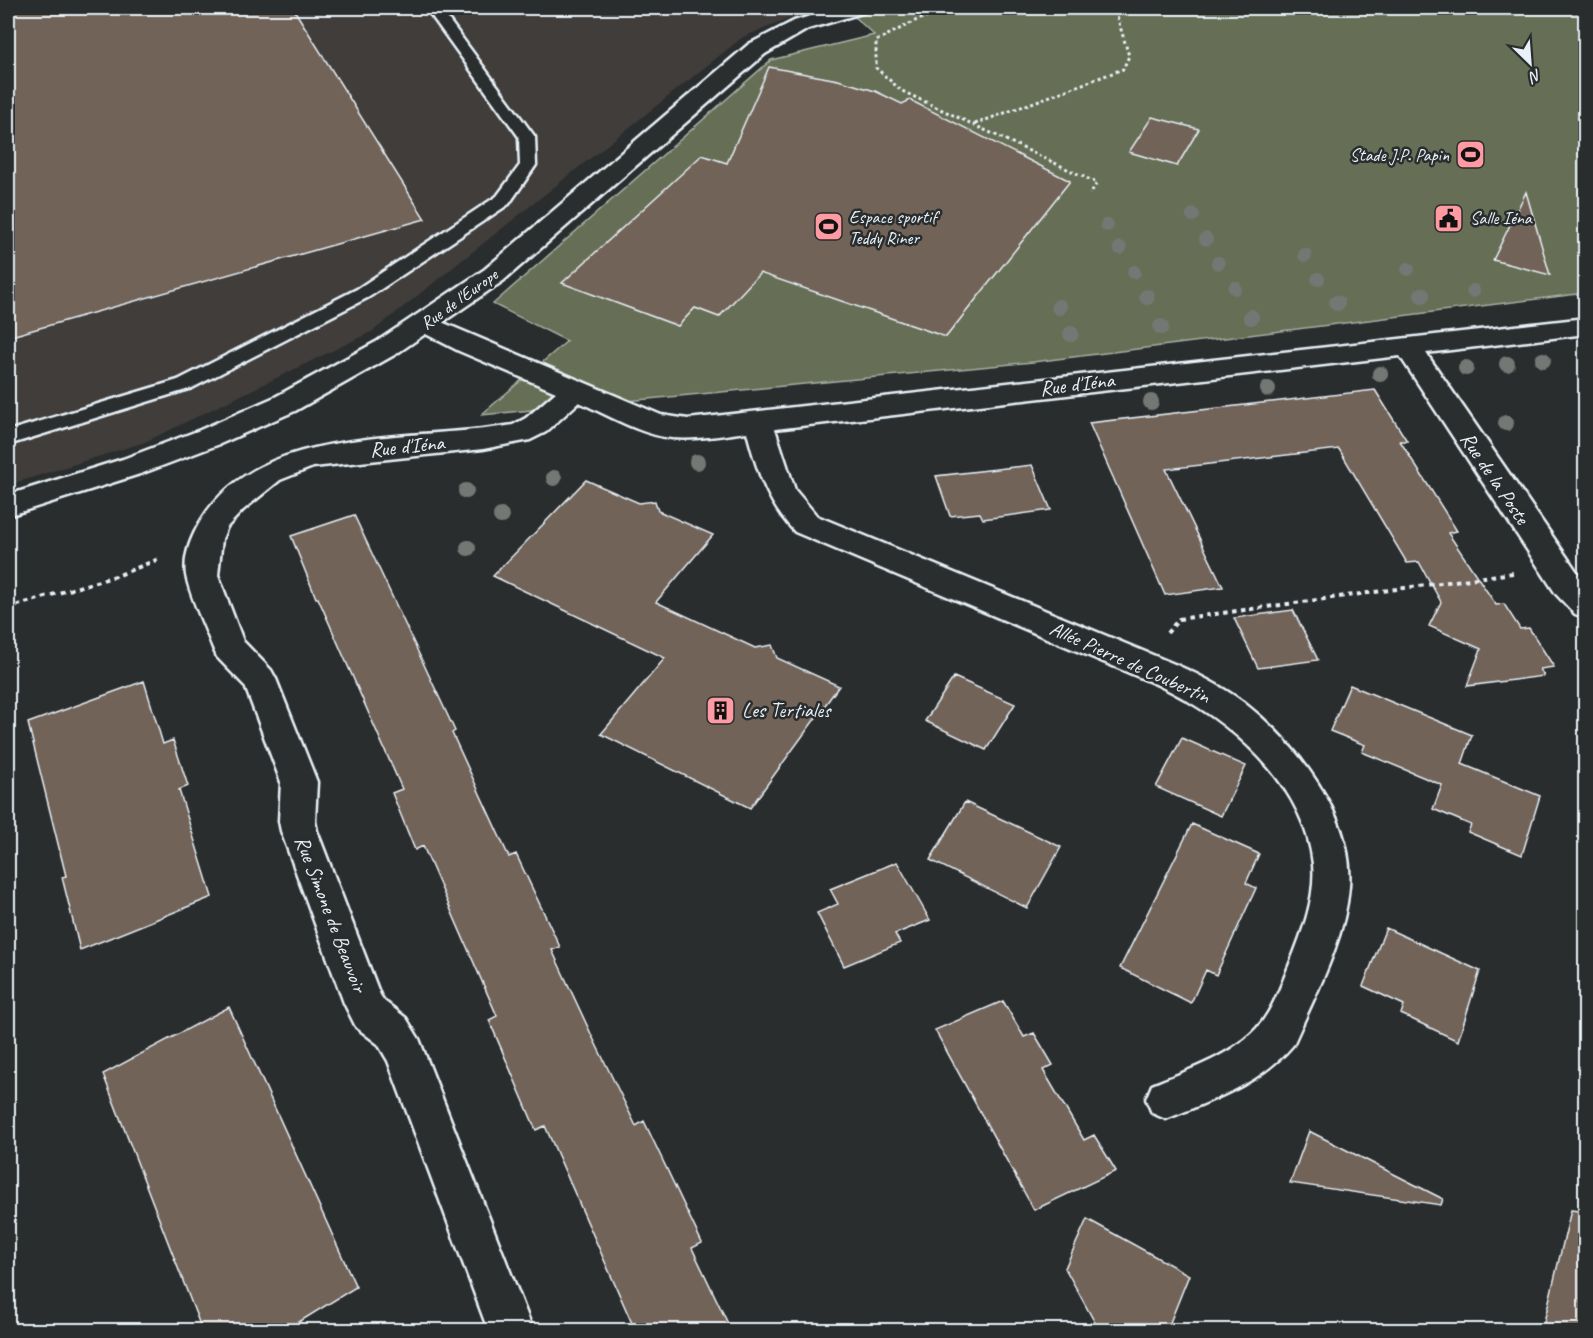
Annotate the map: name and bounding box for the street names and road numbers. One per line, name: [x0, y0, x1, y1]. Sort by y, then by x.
street label: Rue de l'Europe: [416, 263, 503, 334]
street label: Rue d'Iéna: [1038, 366, 1118, 401]
street label: Rue de la Poste: [1455, 427, 1536, 530]
street label: Rue d'Iéna: [368, 429, 447, 463]
street label: Allée Pierre de Coubertin: [1046, 615, 1215, 709]
street label: Rue Simone de Beauvoir: [289, 832, 373, 997]

